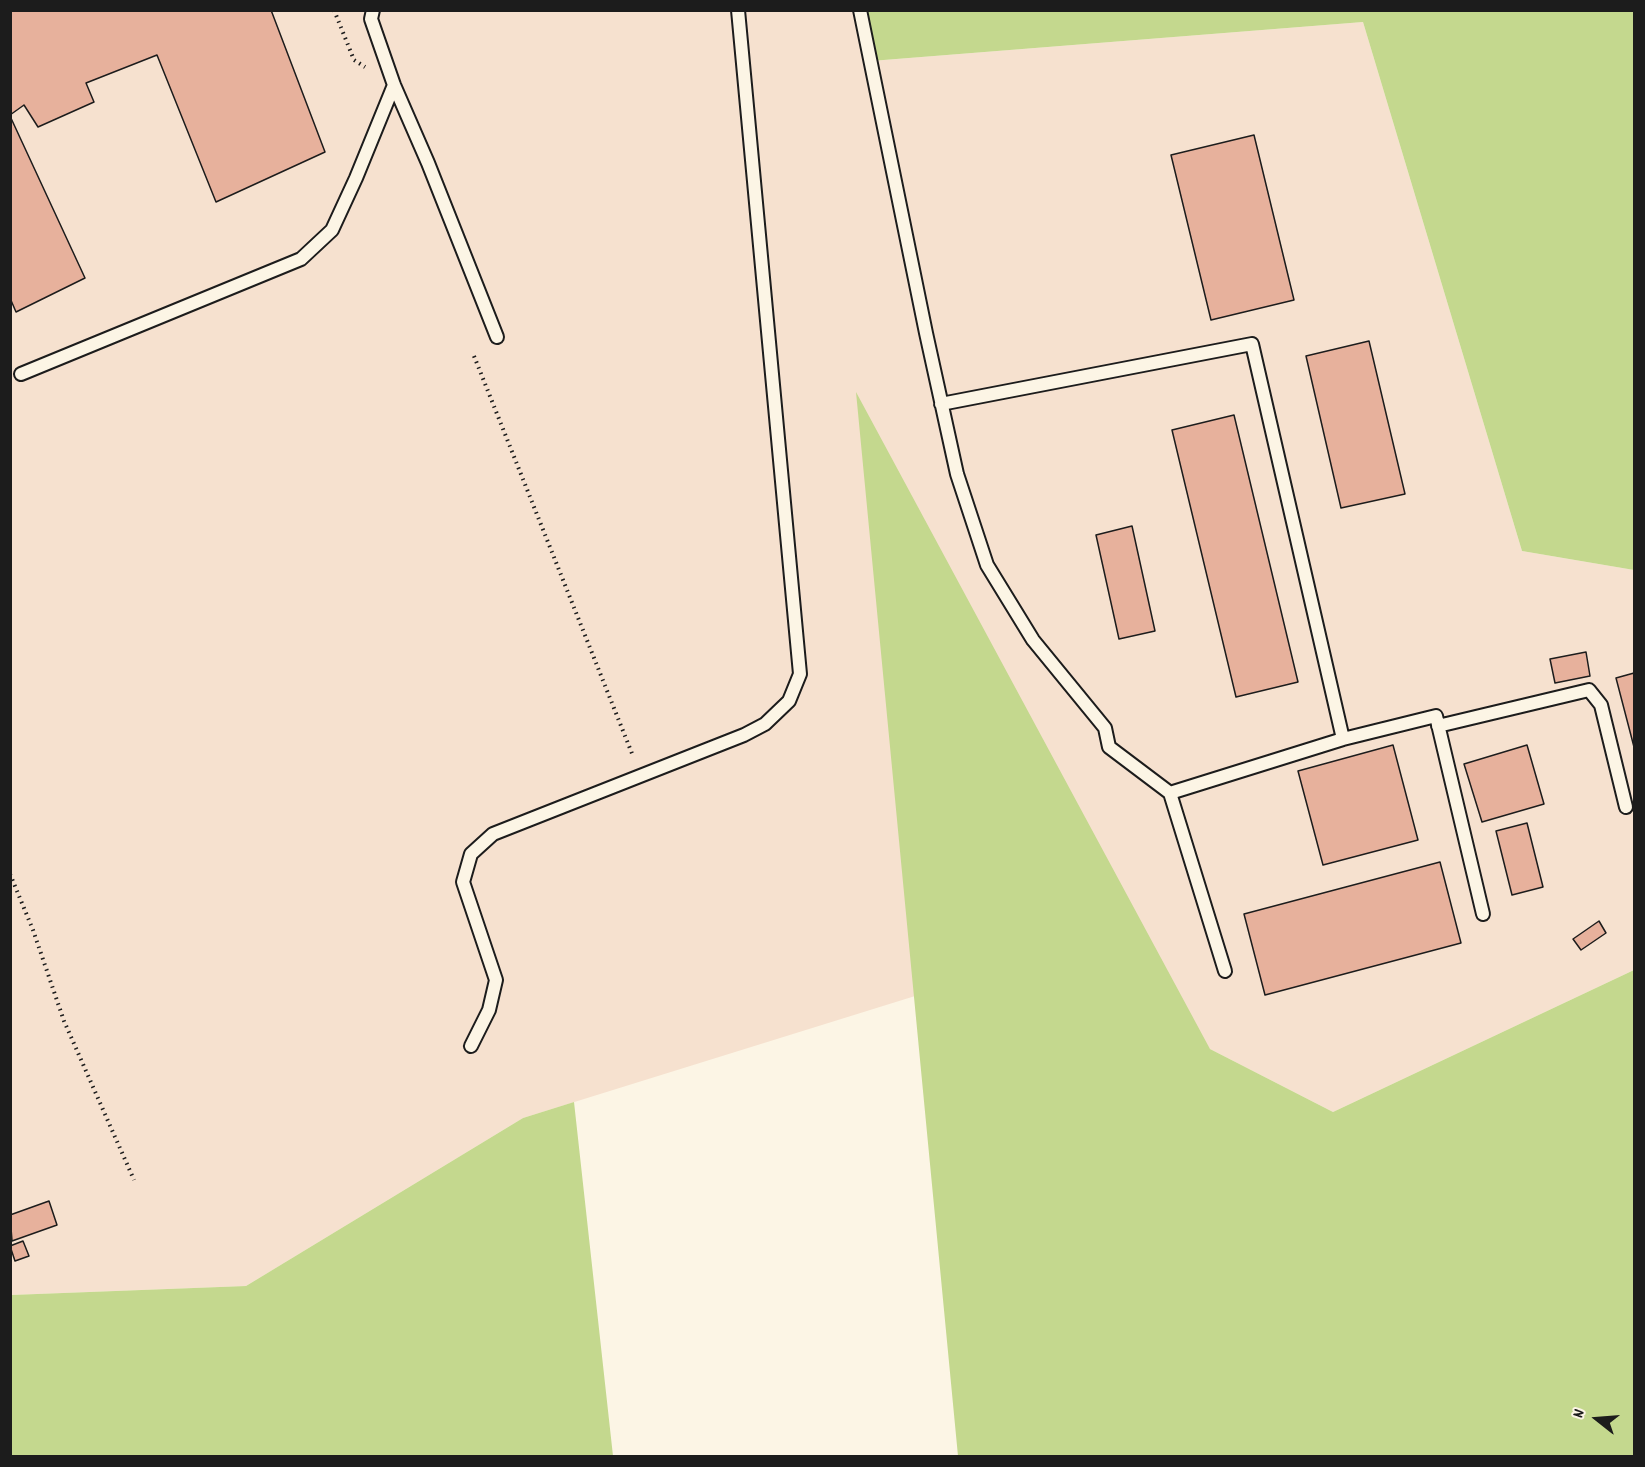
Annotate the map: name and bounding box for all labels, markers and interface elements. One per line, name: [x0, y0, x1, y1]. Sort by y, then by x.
north arrow: [1567, 1389, 1627, 1449]
text: N: [1567, 1406, 1591, 1421]

